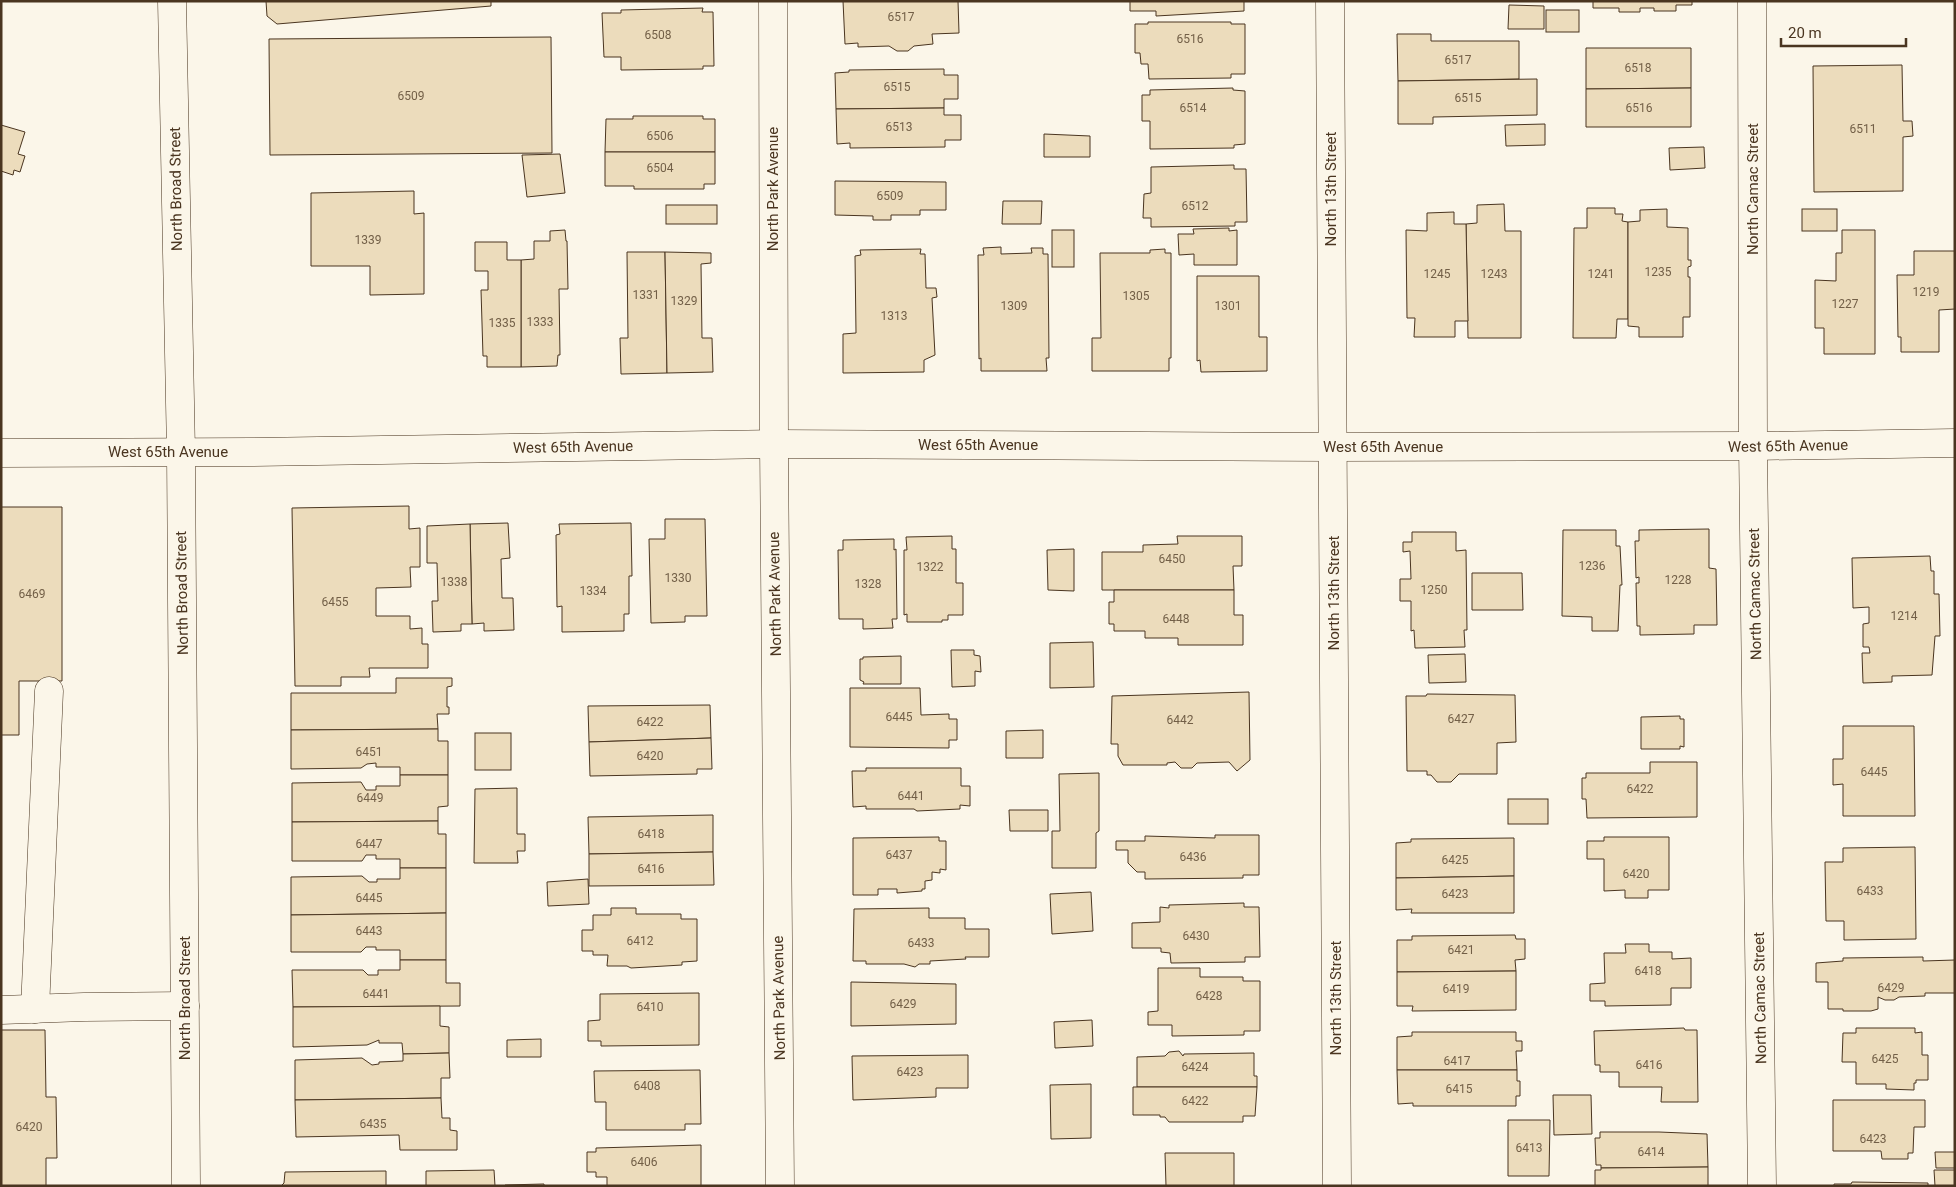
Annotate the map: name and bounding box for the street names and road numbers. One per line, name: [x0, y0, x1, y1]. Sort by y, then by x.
street label: North Camac Street: [1744, 123, 1762, 255]
street label: North Broad Street: [166, 127, 186, 251]
street label: North Park Avenue: [764, 127, 782, 251]
street label: North 13th Street: [1322, 131, 1340, 246]
street label: West 65th Avenue: [918, 436, 1038, 454]
street label: West 65th Avenue: [1728, 436, 1848, 456]
street label: West 65th Avenue: [513, 437, 633, 457]
street label: West 65th Avenue: [1323, 438, 1443, 456]
street label: West 65th Avenue: [108, 443, 228, 461]
street label: North Camac Street: [1745, 528, 1765, 660]
street label: North Broad Street: [172, 531, 192, 655]
street label: North Park Avenue: [765, 532, 785, 656]
street label: North 13th Street: [1325, 535, 1343, 650]
street label: North Camac Street: [1750, 932, 1770, 1064]
street label: North Broad Street: [176, 936, 194, 1060]
street label: North Park Avenue: [769, 936, 789, 1060]
street label: North 13th Street: [1327, 940, 1345, 1055]

